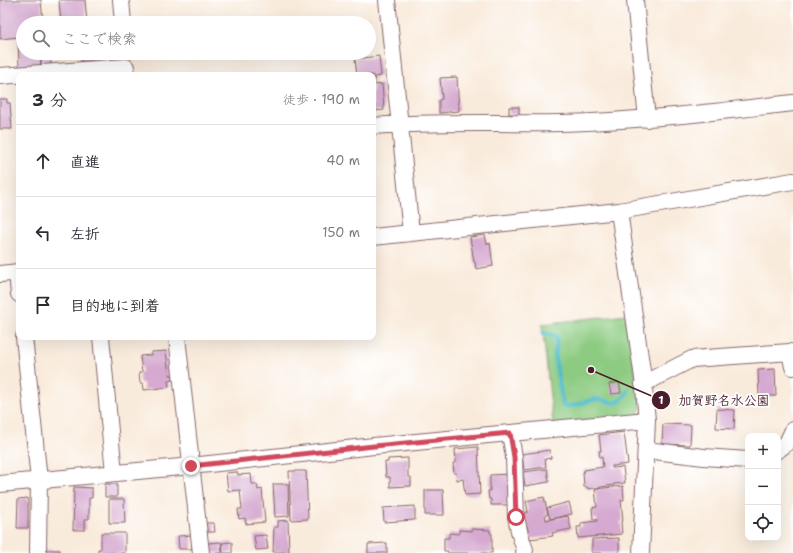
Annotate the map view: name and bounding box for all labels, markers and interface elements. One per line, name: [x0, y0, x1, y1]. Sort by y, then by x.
search box: [16, 16, 376, 60]
icon: search: [30, 27, 52, 49]
text: ここで検索: [62, 29, 137, 49]
text: 3 分: [32, 89, 67, 111]
text: 徒歩 · 190 m: [283, 91, 360, 108]
icon: ahead: [32, 150, 54, 172]
text: 直進: [70, 152, 100, 172]
text: 40 m: [326, 152, 360, 169]
icon: left: [32, 222, 54, 244]
text: 左折: [70, 224, 100, 244]
text: 150 m: [322, 224, 360, 241]
icon: arrive: [32, 294, 54, 316]
text: 目的地に到着: [70, 296, 160, 316]
callout: 加賀野名水公園: [651, 388, 778, 413]
text: 1: [658, 392, 664, 408]
text: 加賀野名水公園: [678, 392, 770, 409]
map controls: [745, 433, 781, 541]
button: +: [745, 433, 781, 469]
route end: [182, 457, 200, 475]
button: −: [745, 469, 781, 505]
button: locate: [745, 505, 781, 541]
route start: [507, 508, 525, 526]

